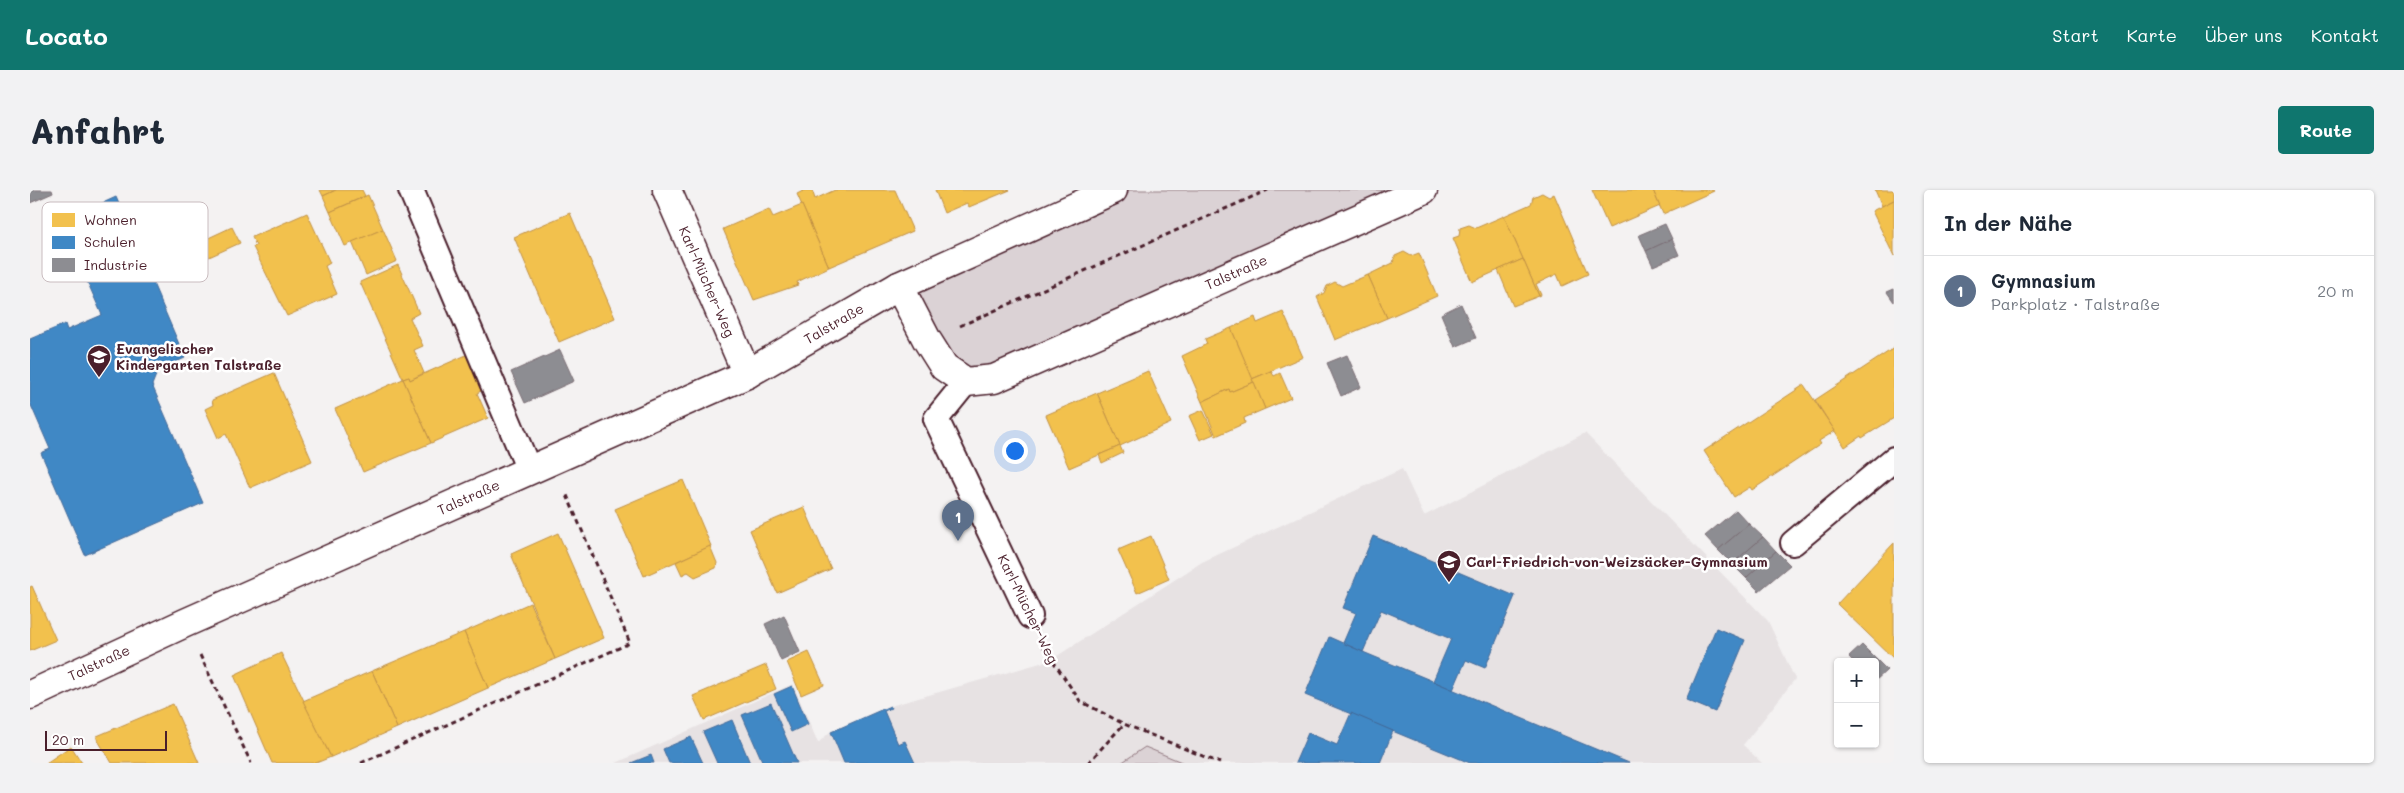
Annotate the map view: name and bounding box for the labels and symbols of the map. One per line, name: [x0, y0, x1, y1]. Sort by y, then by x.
legend: [42, 202, 208, 282]
text: Wohnen: [84, 210, 137, 229]
street label: Karl-Mücher-Weg: [675, 223, 740, 340]
text: Schulen: [84, 232, 136, 251]
street label: Talstraße: [1202, 250, 1270, 294]
text: Industrie: [84, 255, 147, 274]
street label: Talstraße: [800, 298, 867, 348]
place label: Evangelischer Kindergarten Talstraße: [116, 339, 281, 374]
school or university icon: Evangelischer Kindergarten Talstraße: [86, 344, 112, 378]
your location: [1002, 438, 1028, 464]
street label: Talstraße: [434, 475, 503, 519]
pin: 1: [942, 500, 974, 541]
school or university icon: Carl-Friedrich-von-Weizsäcker-Gymnasium: [1436, 549, 1462, 583]
street label: Karl-Mücher-Weg: [994, 551, 1063, 667]
place label: Carl-Friedrich-von-Weizsäcker-Gymnasium: [1466, 552, 1768, 571]
street label: Talstraße: [65, 640, 133, 685]
scale bar: [45, 728, 168, 751]

